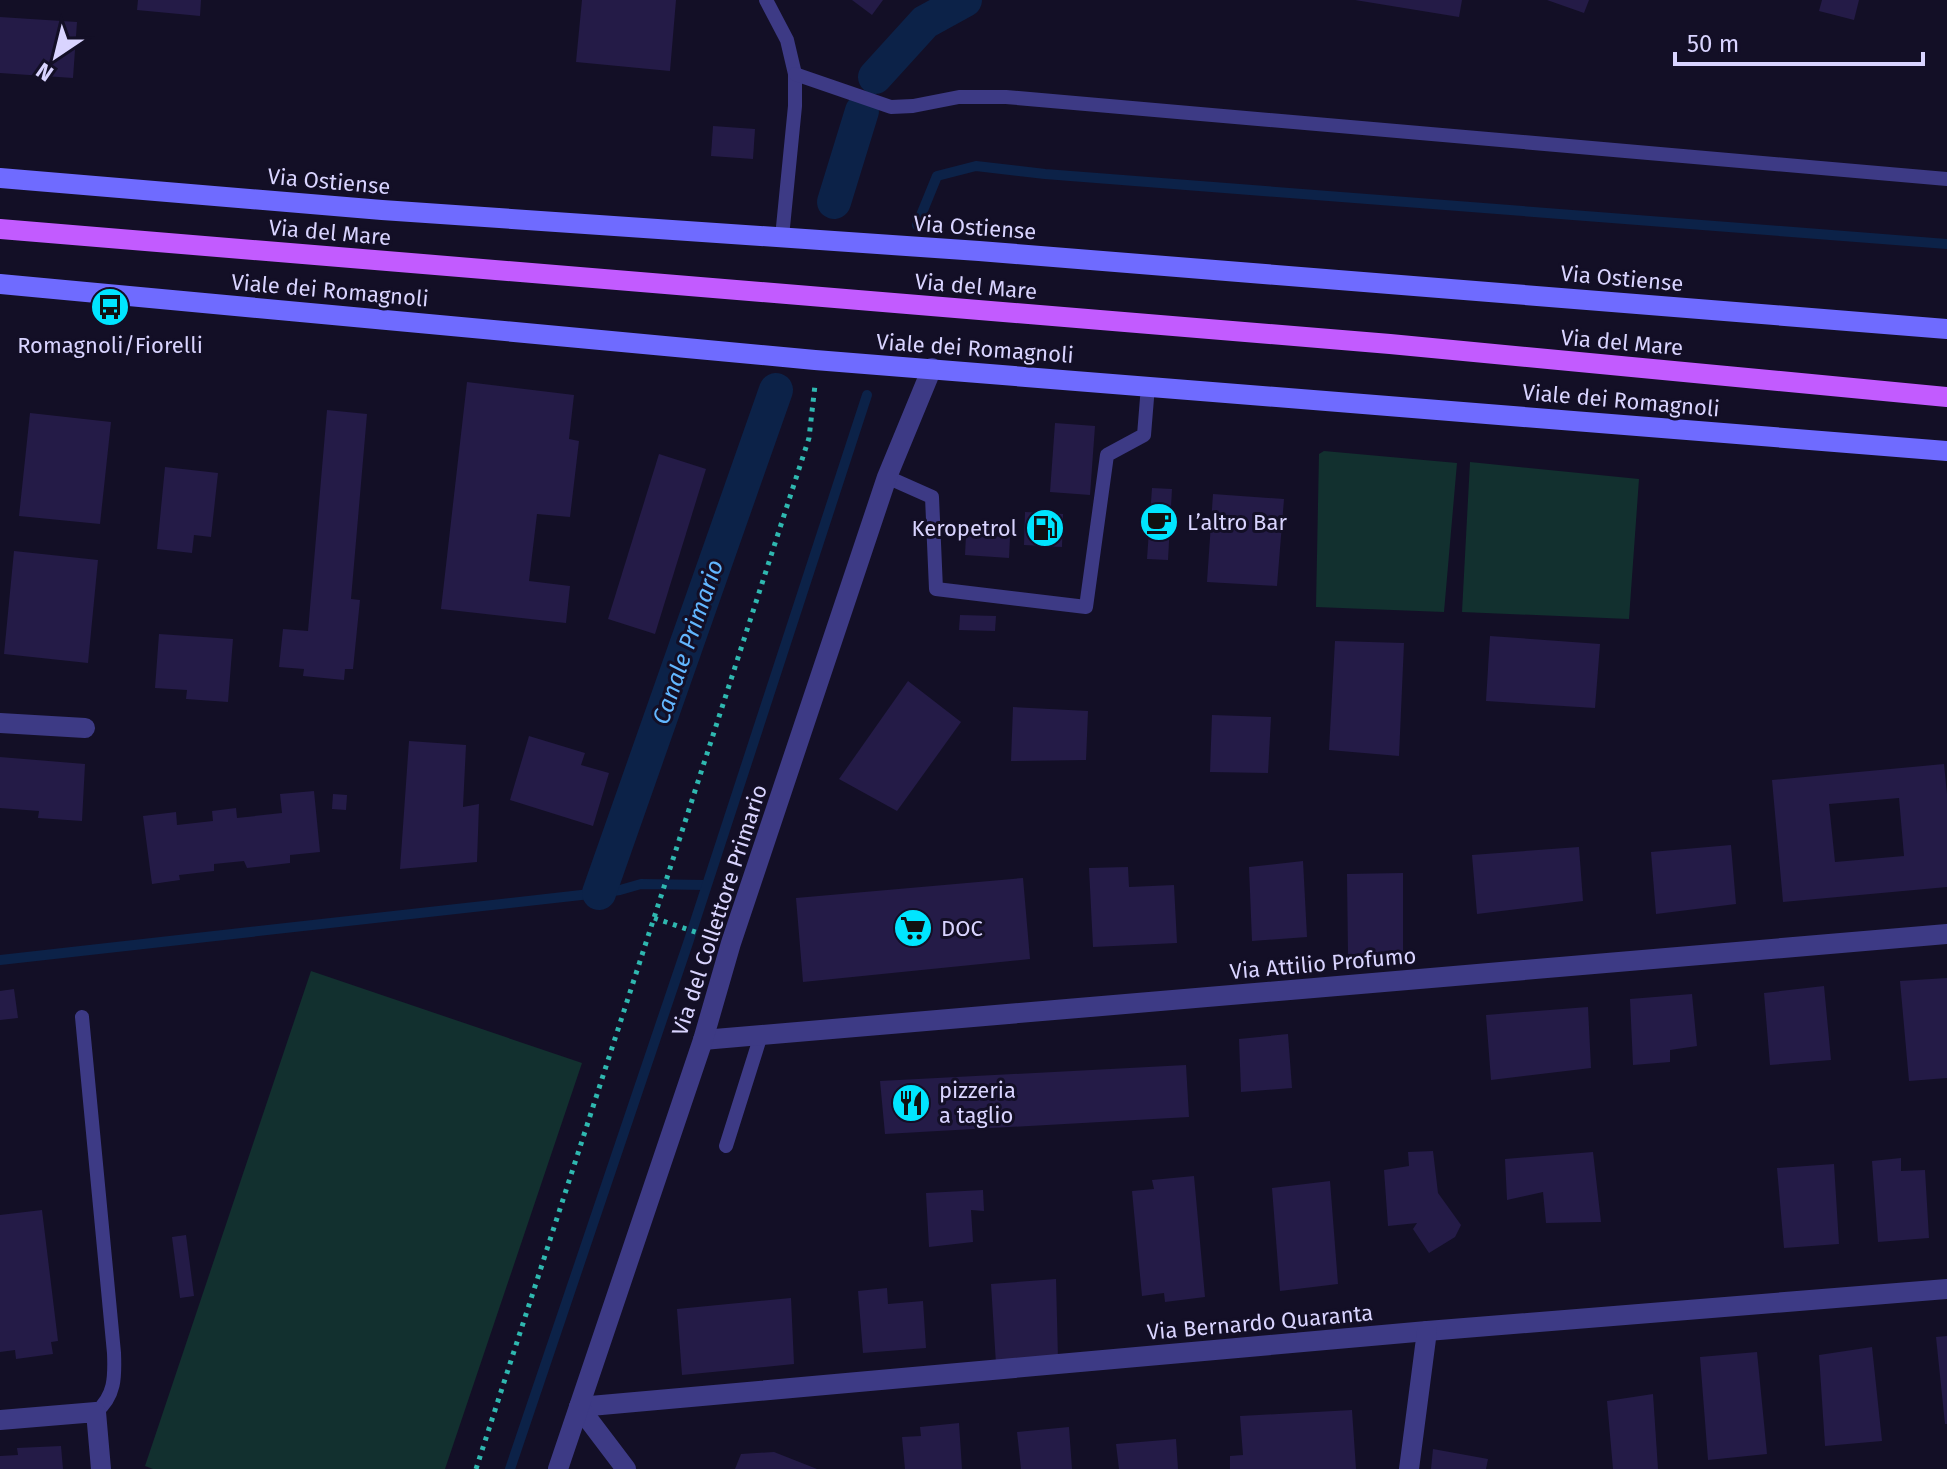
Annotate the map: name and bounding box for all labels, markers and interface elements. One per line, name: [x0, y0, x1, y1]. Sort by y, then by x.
north arrow: [16, 16, 96, 96]
scale bar: [1675, 16, 1923, 66]
text: 50 m: [1687, 30, 1739, 58]
text: N: [31, 57, 59, 87]
street label: Via Ostiense: [266, 163, 391, 200]
street label: Via Ostiense: [913, 210, 1037, 245]
street label: Via del Mare: [268, 214, 392, 251]
street label: Via Ostiense: [1559, 260, 1684, 297]
street label: Viale dei Romagnoli: [230, 268, 430, 313]
street label: Via del Mare: [914, 268, 1038, 305]
bus stop icon: Romagnoli/Fiorelli: [89, 286, 131, 328]
street label: Via del Mare: [1560, 324, 1684, 361]
street label: Viale dei Romagnoli: [875, 328, 1075, 369]
place label: Romagnoli/Fiorelli: [17, 332, 203, 359]
street label: Viale dei Romagnoli: [1521, 378, 1721, 423]
cafe icon: L’altro Bar: [1138, 501, 1180, 543]
fuel station icon: Keropetrol: [1024, 507, 1066, 549]
place label: L’altro Bar: [1187, 509, 1287, 536]
place label: Keropetrol: [912, 515, 1017, 542]
water label: Canale Primario: [647, 556, 729, 728]
street label: Via del Collettore Primario: [666, 781, 773, 1039]
supermarket icon: DOC: [892, 907, 934, 949]
place label: DOC: [941, 915, 983, 942]
street label: Via Attilio Profumo: [1229, 942, 1417, 985]
place label: pizzeria a taglio: [939, 1077, 1016, 1129]
restaurant icon: pizzeria a taglio: [890, 1082, 932, 1124]
street label: Via Bernardo Quaranta: [1146, 1299, 1374, 1346]

